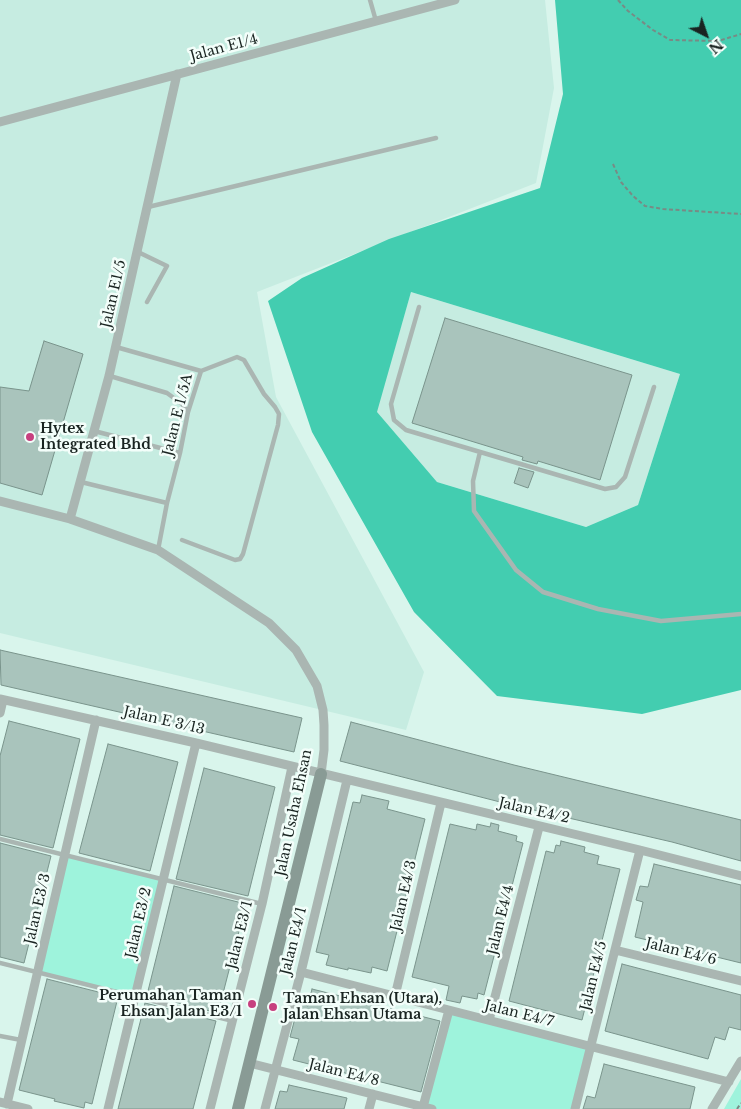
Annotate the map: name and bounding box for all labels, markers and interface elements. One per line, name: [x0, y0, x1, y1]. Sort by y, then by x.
north arrow: [681, 10, 731, 60]
street label: Jalan E1/4: [188, 31, 260, 65]
text: N: [705, 35, 727, 57]
street label: Jalan E1/5: [98, 258, 130, 330]
street label: Jalan E 1/5A: [160, 372, 196, 458]
place label: Hytex Integrated Bhd: [40, 421, 151, 454]
marker: Hytex Integrated Bhd: [24, 431, 36, 443]
street label: Jalan E 3/13: [122, 703, 206, 739]
street label: Jalan Usaha Ehsan: [272, 748, 316, 878]
street label: Jalan E4/2: [497, 795, 571, 827]
street label: Jalan E4/3: [388, 859, 420, 933]
street label: Jalan E3/3: [22, 872, 54, 946]
street label: Jalan E4/4: [484, 883, 518, 957]
street label: Jalan E3/2: [123, 886, 155, 960]
street label: Jalan E3/1: [223, 899, 257, 971]
street label: Jalan E4/1: [277, 905, 311, 977]
street label: Jalan E4/6: [644, 935, 718, 969]
street label: Jalan E4/5: [577, 939, 611, 1013]
place label: Perumahan Taman Ehsan Jalan E3/1: [99, 988, 242, 1020]
place label: Taman Ehsan (Utara), Jalan Ehsan Utama: [283, 991, 442, 1024]
street label: Jalan E4/7: [483, 997, 555, 1031]
marker: Perumahan Taman Ehsan Jalan E3/1: [246, 998, 258, 1010]
marker: Taman Ehsan (Utara), Jalan Ehsan Utama: [267, 1001, 279, 1013]
street label: Jalan E4/8: [307, 1056, 381, 1090]

